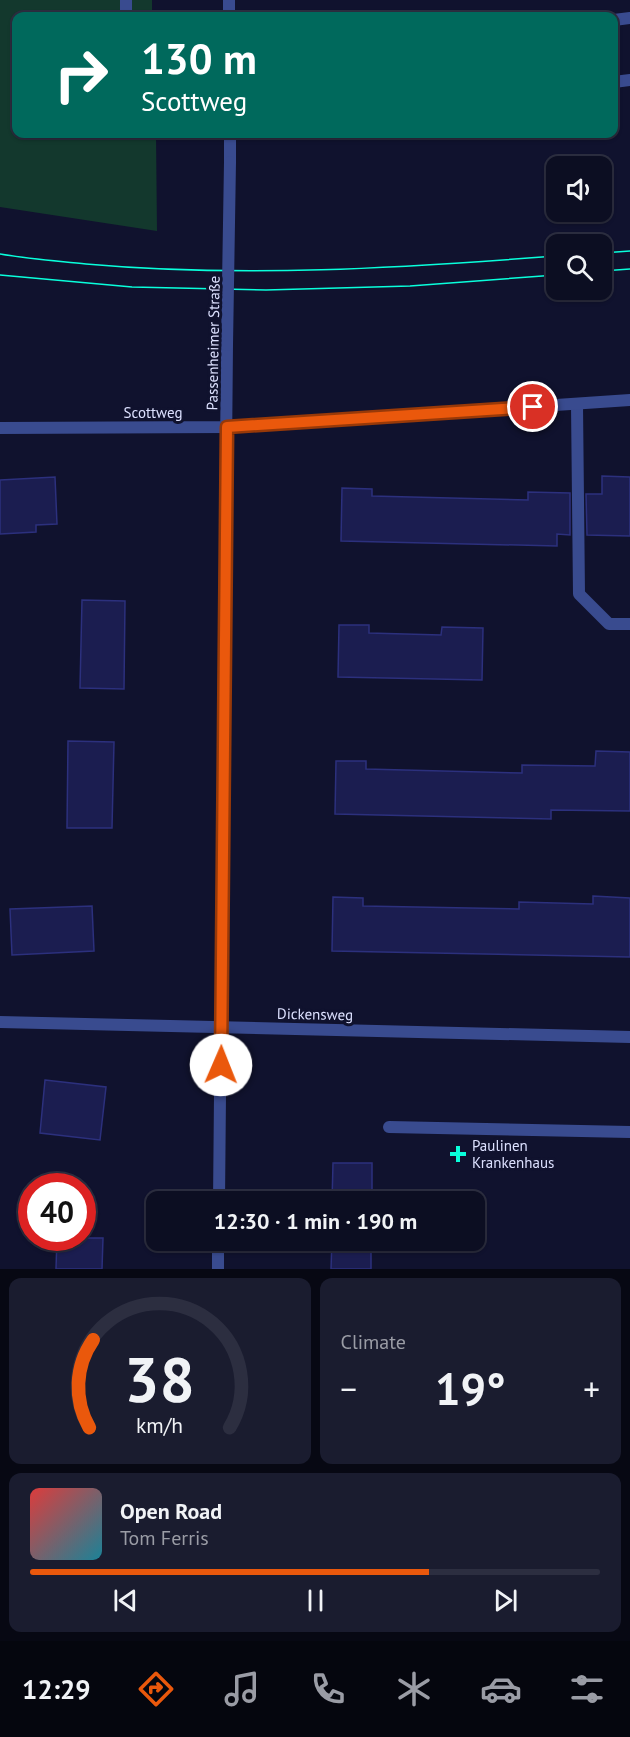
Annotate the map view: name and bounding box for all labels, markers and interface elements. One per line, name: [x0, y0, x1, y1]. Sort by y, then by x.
text: 130 m: [141, 31, 257, 86]
icon: right: [42, 36, 120, 114]
text: Scottweg: [141, 84, 247, 118]
map controls: [546, 156, 612, 300]
button: sound: [546, 156, 612, 222]
button: search: [546, 234, 612, 300]
street label: Passenheimer Straße: [202, 276, 224, 410]
pin: [507, 381, 558, 432]
icon: arrive: [516, 390, 549, 423]
street label: Scottweg: [124, 403, 182, 422]
street label: Dickensweg: [277, 1004, 353, 1024]
position arrow: [189, 1033, 253, 1097]
place label: Paulinen Krankenhaus: [472, 1136, 554, 1172]
marker: Paulinen Krankenhaus: [449, 1145, 467, 1163]
speed limit sign: 40: [18, 1173, 96, 1251]
text: 12:30 · 1 min · 190 m: [214, 1207, 417, 1235]
text: Climate: [341, 1329, 406, 1355]
text: 38: [124, 1338, 195, 1419]
text: 19°: [435, 1359, 506, 1417]
text: −: [341, 1367, 357, 1410]
text: +: [583, 1367, 600, 1410]
text: km/h: [136, 1411, 183, 1439]
text: Open Road: [120, 1497, 222, 1525]
text: Tom Ferris: [120, 1525, 209, 1551]
icon: previous: [109, 1584, 142, 1617]
icon: pause: [299, 1584, 332, 1617]
icon: next: [489, 1584, 522, 1617]
icon: directions: [135, 1668, 177, 1710]
icon: music: [221, 1668, 263, 1710]
icon: phone: [307, 1668, 349, 1710]
icon: climate: [393, 1668, 435, 1710]
icon: car: [480, 1668, 522, 1710]
icon: filters: [566, 1668, 608, 1710]
text: 12:29: [22, 1672, 91, 1706]

